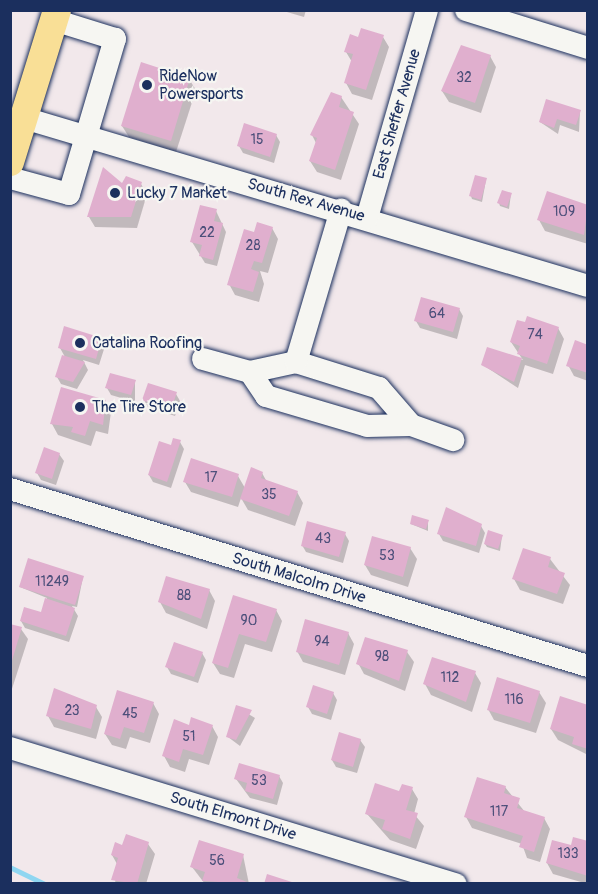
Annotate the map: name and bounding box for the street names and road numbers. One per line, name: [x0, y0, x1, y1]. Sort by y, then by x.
street label: East Sheffer Avenue: [369, 47, 425, 181]
street label: South Rex Avenue: [245, 174, 367, 226]
street label: South Malcolm Drive: [230, 549, 368, 607]
street label: South Elmont Drive: [167, 788, 299, 844]

